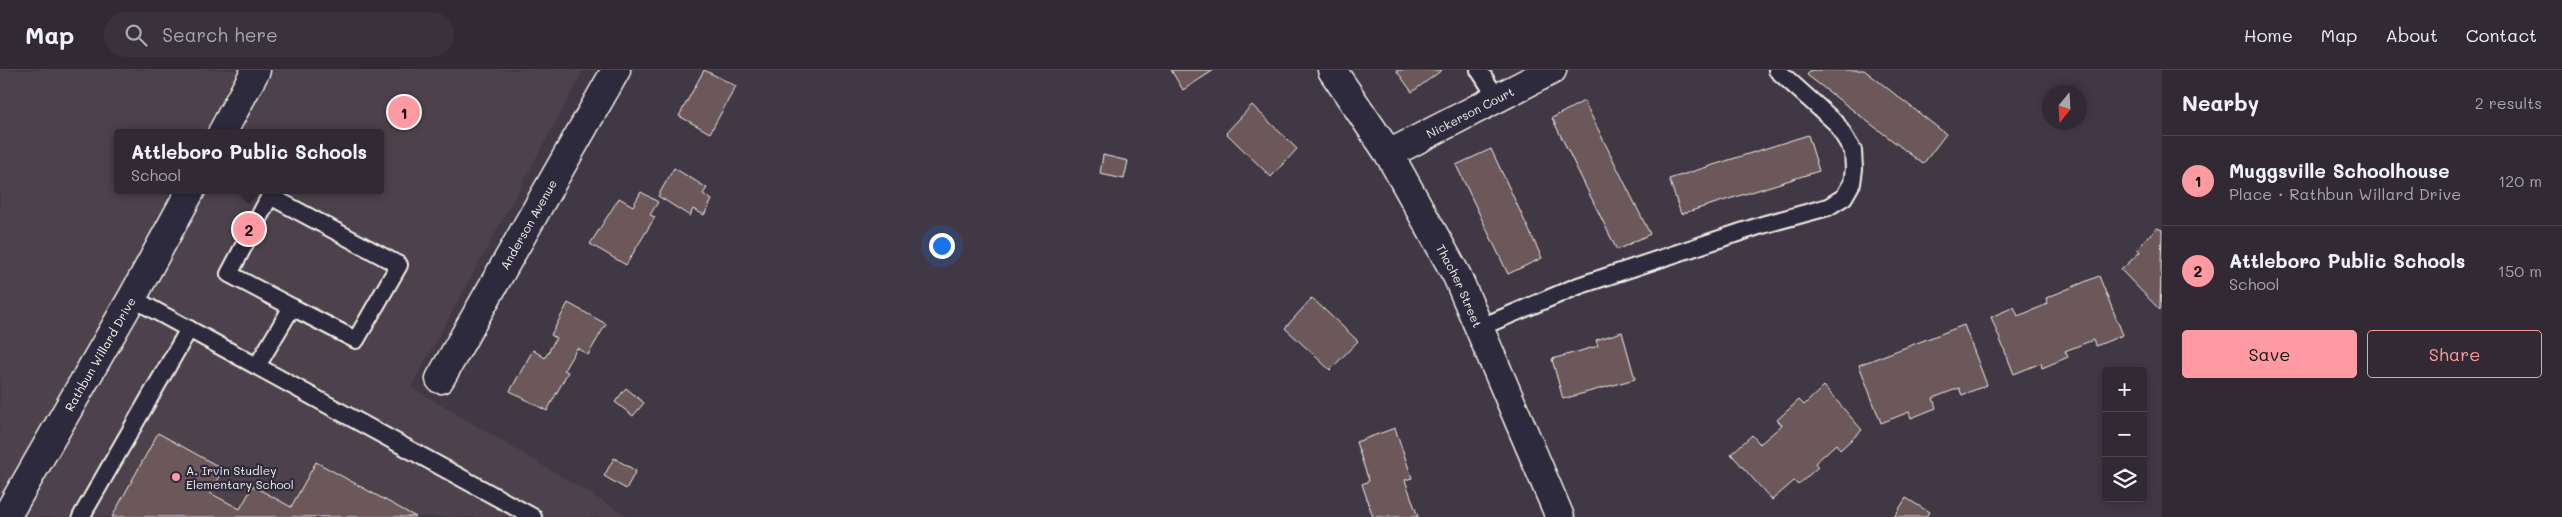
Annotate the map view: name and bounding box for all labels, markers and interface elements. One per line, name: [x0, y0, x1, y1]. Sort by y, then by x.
search box: [104, 12, 454, 57]
text: Map: [25, 19, 74, 50]
icon: search: [122, 21, 150, 49]
text: Search here: [162, 22, 278, 47]
text: Home: [2244, 23, 2293, 47]
text: Map: [2321, 23, 2357, 47]
text: About: [2385, 23, 2438, 47]
text: Contact: [2466, 23, 2537, 47]
street label: Nickerson Court: [1423, 83, 1516, 142]
north arrow: [2042, 85, 2087, 130]
text: Nearby: [2182, 89, 2259, 116]
text: 2 results: [2475, 92, 2542, 113]
pin: 1: [388, 93, 420, 131]
popup: [114, 129, 384, 194]
text: Attleboro Public Schools: [131, 139, 367, 164]
text: Muggsville Schoolhouse: [2229, 158, 2449, 183]
text: School: [131, 164, 181, 185]
text: 1: [2194, 170, 2202, 191]
text: 120 m: [2498, 170, 2542, 191]
street label: Anderson Avenue: [496, 176, 560, 272]
text: Place · Rathbun Willard Drive: [2229, 183, 2461, 204]
pin: 2: [233, 210, 265, 248]
your location: [929, 233, 955, 259]
street label: Thacher Street: [1433, 241, 1486, 330]
text: Attleboro Public Schools: [2229, 248, 2465, 273]
text: 2: [2194, 260, 2202, 281]
text: 150 m: [2498, 260, 2542, 281]
text: School: [2229, 273, 2279, 294]
street label: Rathbun Willard Drive: [61, 294, 139, 414]
button: Save: [2182, 330, 2357, 378]
button: Share: [2367, 330, 2542, 378]
map controls: [2102, 367, 2147, 502]
button: +: [2102, 367, 2147, 412]
button: −: [2102, 412, 2147, 457]
button: layers: [2102, 457, 2147, 502]
place label: A. Irvin Studley Elementary School: [186, 462, 294, 492]
marker: A. Irvin Studley Elementary School: [170, 471, 182, 483]

